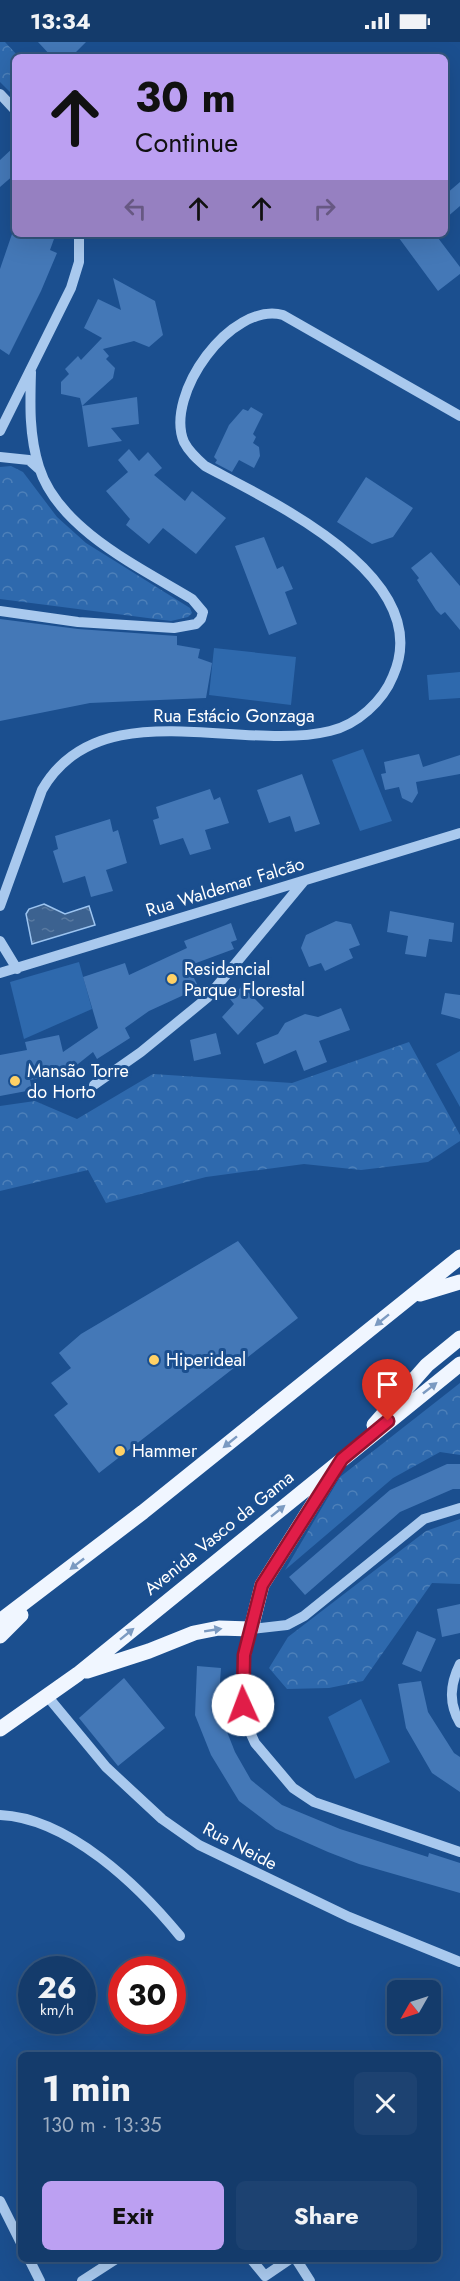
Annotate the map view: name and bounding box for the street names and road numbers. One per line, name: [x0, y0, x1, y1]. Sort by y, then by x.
street label: Rua Estácio Gonzaga: [153, 703, 315, 729]
street label: Rua Waldemar Falcão: [142, 850, 308, 924]
street label: Avenida Vasco da Gama: [139, 1464, 299, 1602]
street label: Rua Neide: [198, 1816, 282, 1876]

